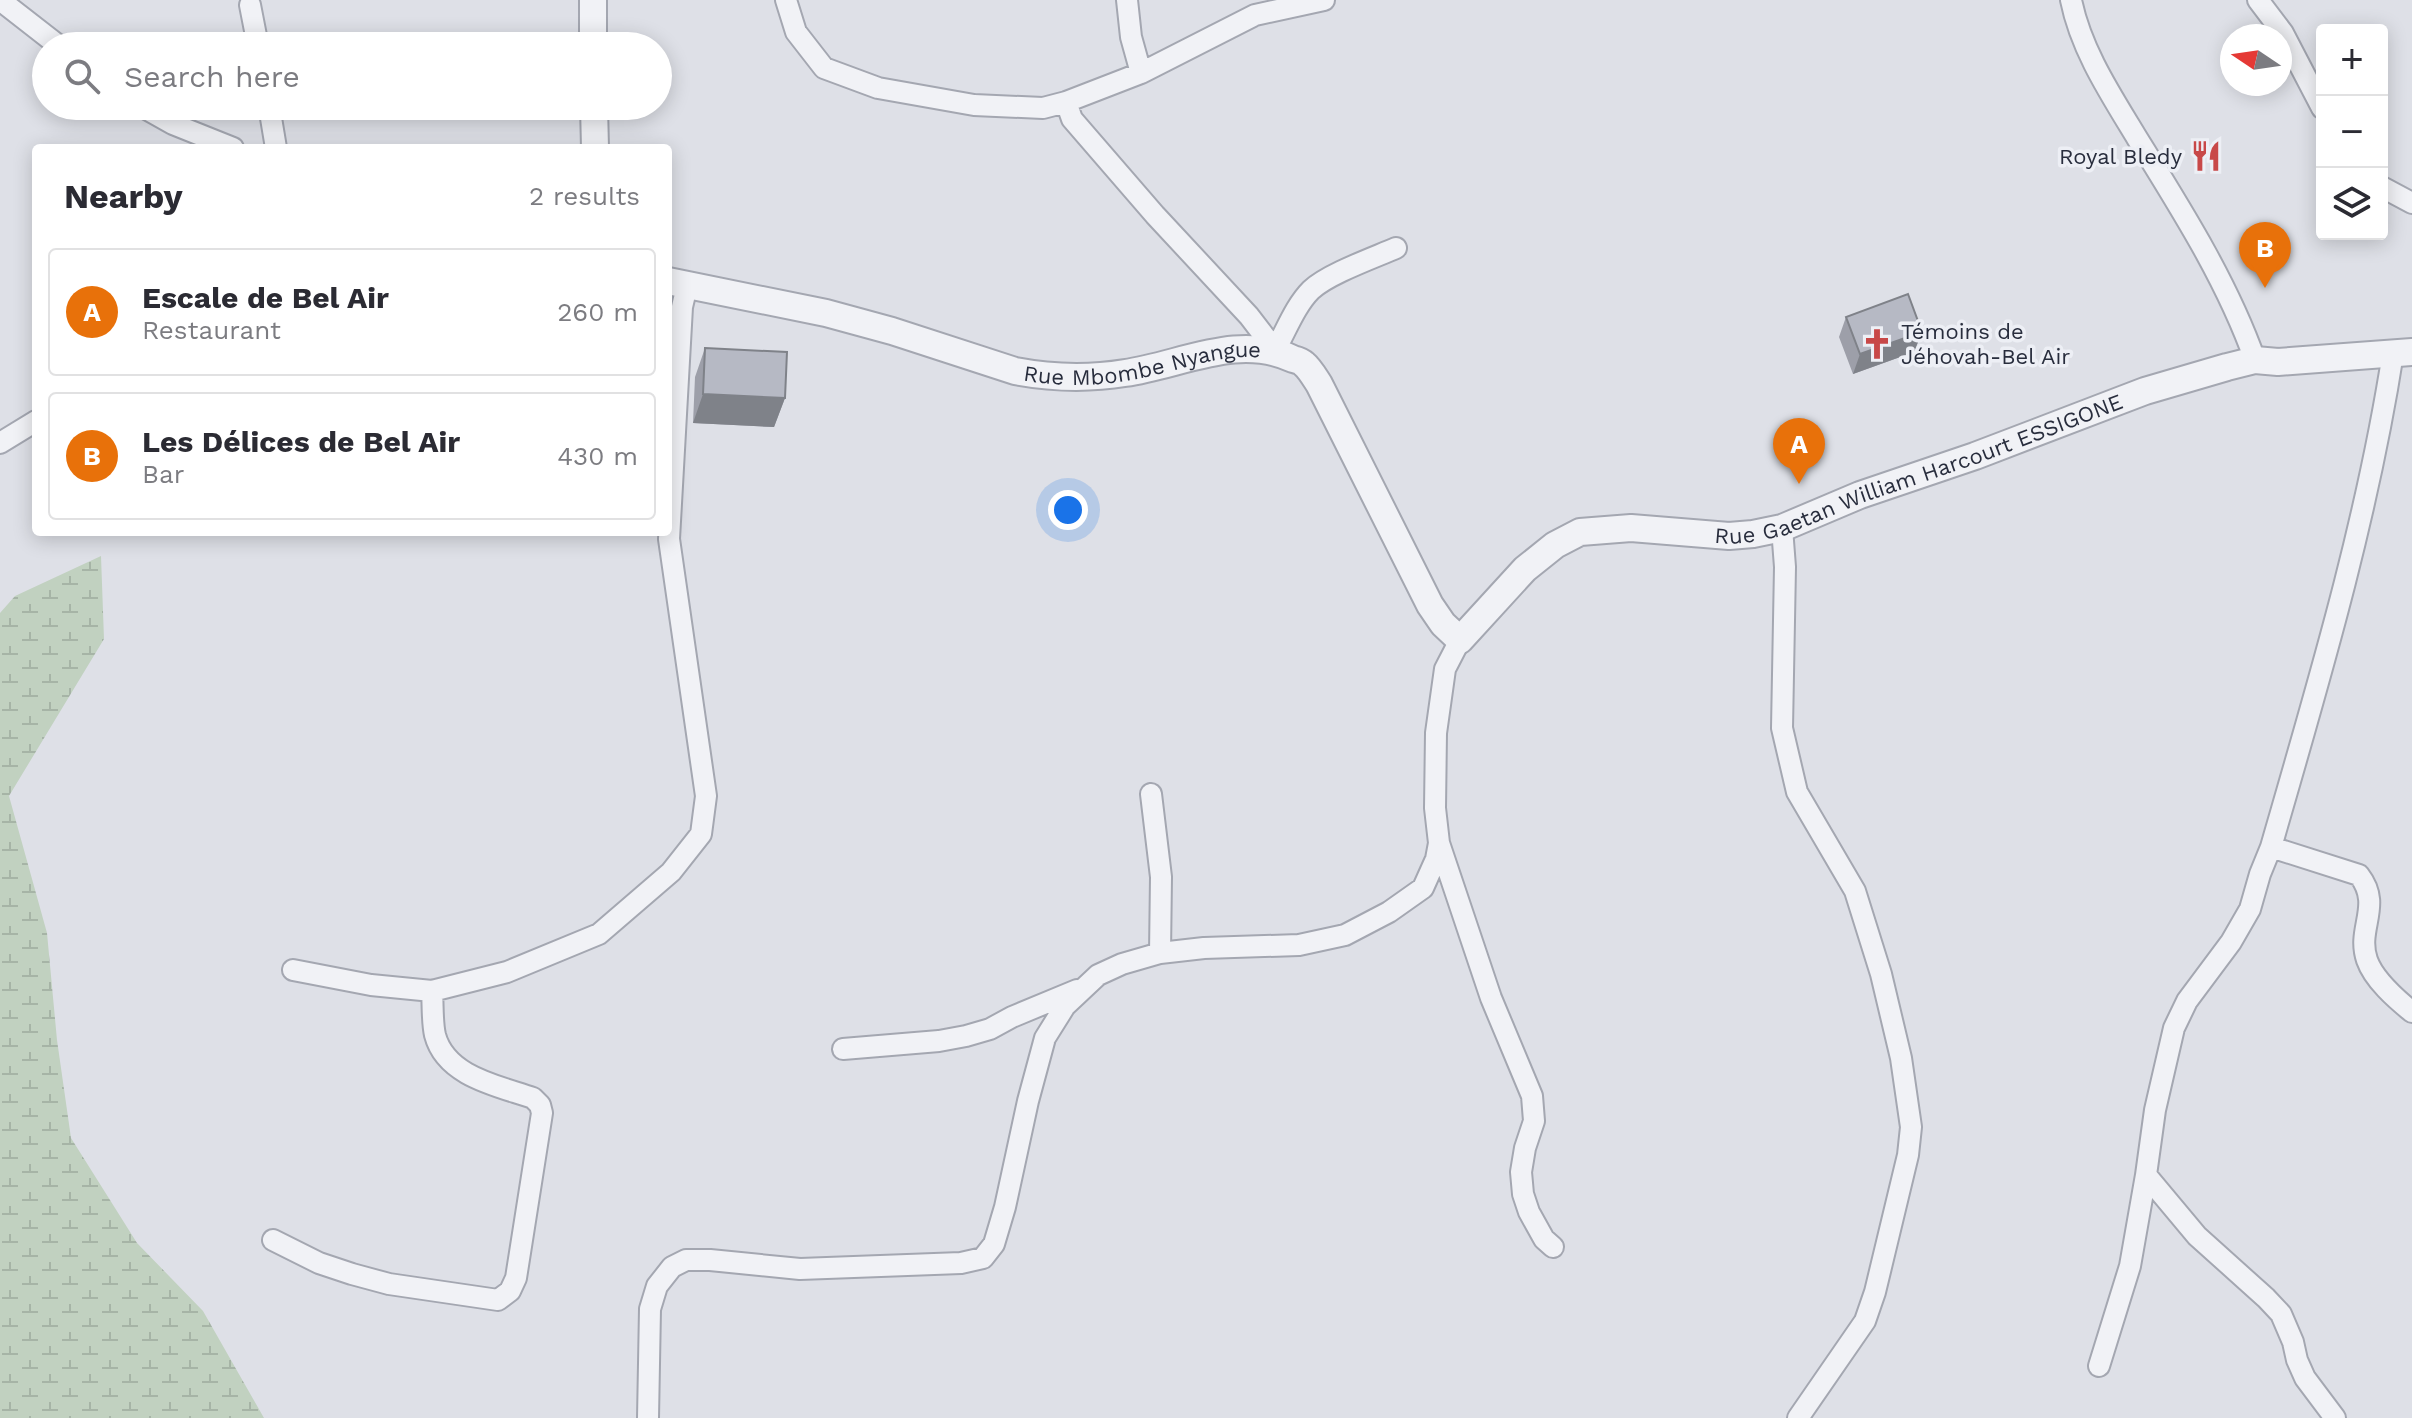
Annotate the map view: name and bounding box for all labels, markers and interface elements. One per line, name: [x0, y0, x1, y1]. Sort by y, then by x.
north arrow: [2220, 24, 2292, 96]
map controls: [2316, 24, 2388, 240]
button: +: [2316, 24, 2388, 96]
search box: [32, 32, 672, 120]
icon: search: [60, 54, 104, 98]
text: Search here: [124, 59, 300, 94]
button: −: [2316, 96, 2388, 168]
restaurant icon: Royal Bledy: [2189, 139, 2223, 173]
place label: Royal Bledy: [2059, 144, 2183, 169]
button: layers: [2316, 168, 2388, 240]
text: Nearby: [64, 176, 183, 216]
text: 2 results: [529, 181, 640, 211]
pin: B: [2239, 222, 2291, 288]
text: Escale de Bel Air: [142, 280, 389, 315]
text: A: [83, 297, 101, 327]
text: 260 m: [557, 297, 638, 327]
text: Restaurant: [142, 315, 281, 345]
place label: Témoins de Jéhovah-Bel Air: [1901, 319, 2070, 369]
church icon: Témoins de Jéhovah-Bel Air: [1860, 327, 1894, 361]
street label: Rue Mbombe Nyangue: [1022, 336, 1262, 390]
street label: Rue Gaetan William Harcourt ESSIGONE: [1714, 388, 2126, 548]
pin: A: [1773, 418, 1825, 484]
text: Les Délices de Bel Air: [142, 424, 460, 459]
text: B: [83, 441, 101, 471]
text: 430 m: [557, 441, 638, 471]
text: Bar: [142, 459, 184, 489]
your location: [1048, 490, 1088, 530]

